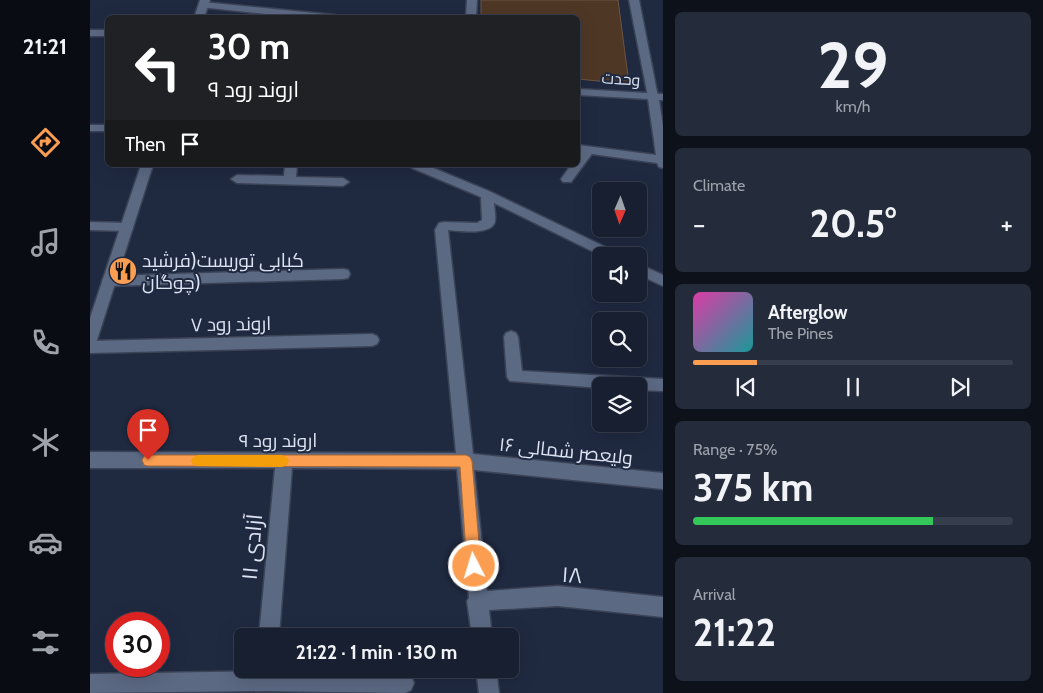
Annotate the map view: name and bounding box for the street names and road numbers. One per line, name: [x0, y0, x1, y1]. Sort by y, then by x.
street label: وحدت: [601, 68, 641, 90]
street label: اروند رود ۷: [190, 312, 272, 336]
street label: اروند رود ۹: [239, 429, 317, 452]
street label: ولیعصر شمالی ۱۶: [498, 433, 634, 469]
street label: آزادی ۱۱: [236, 513, 268, 581]
street label: ۱۸: [561, 561, 583, 589]

